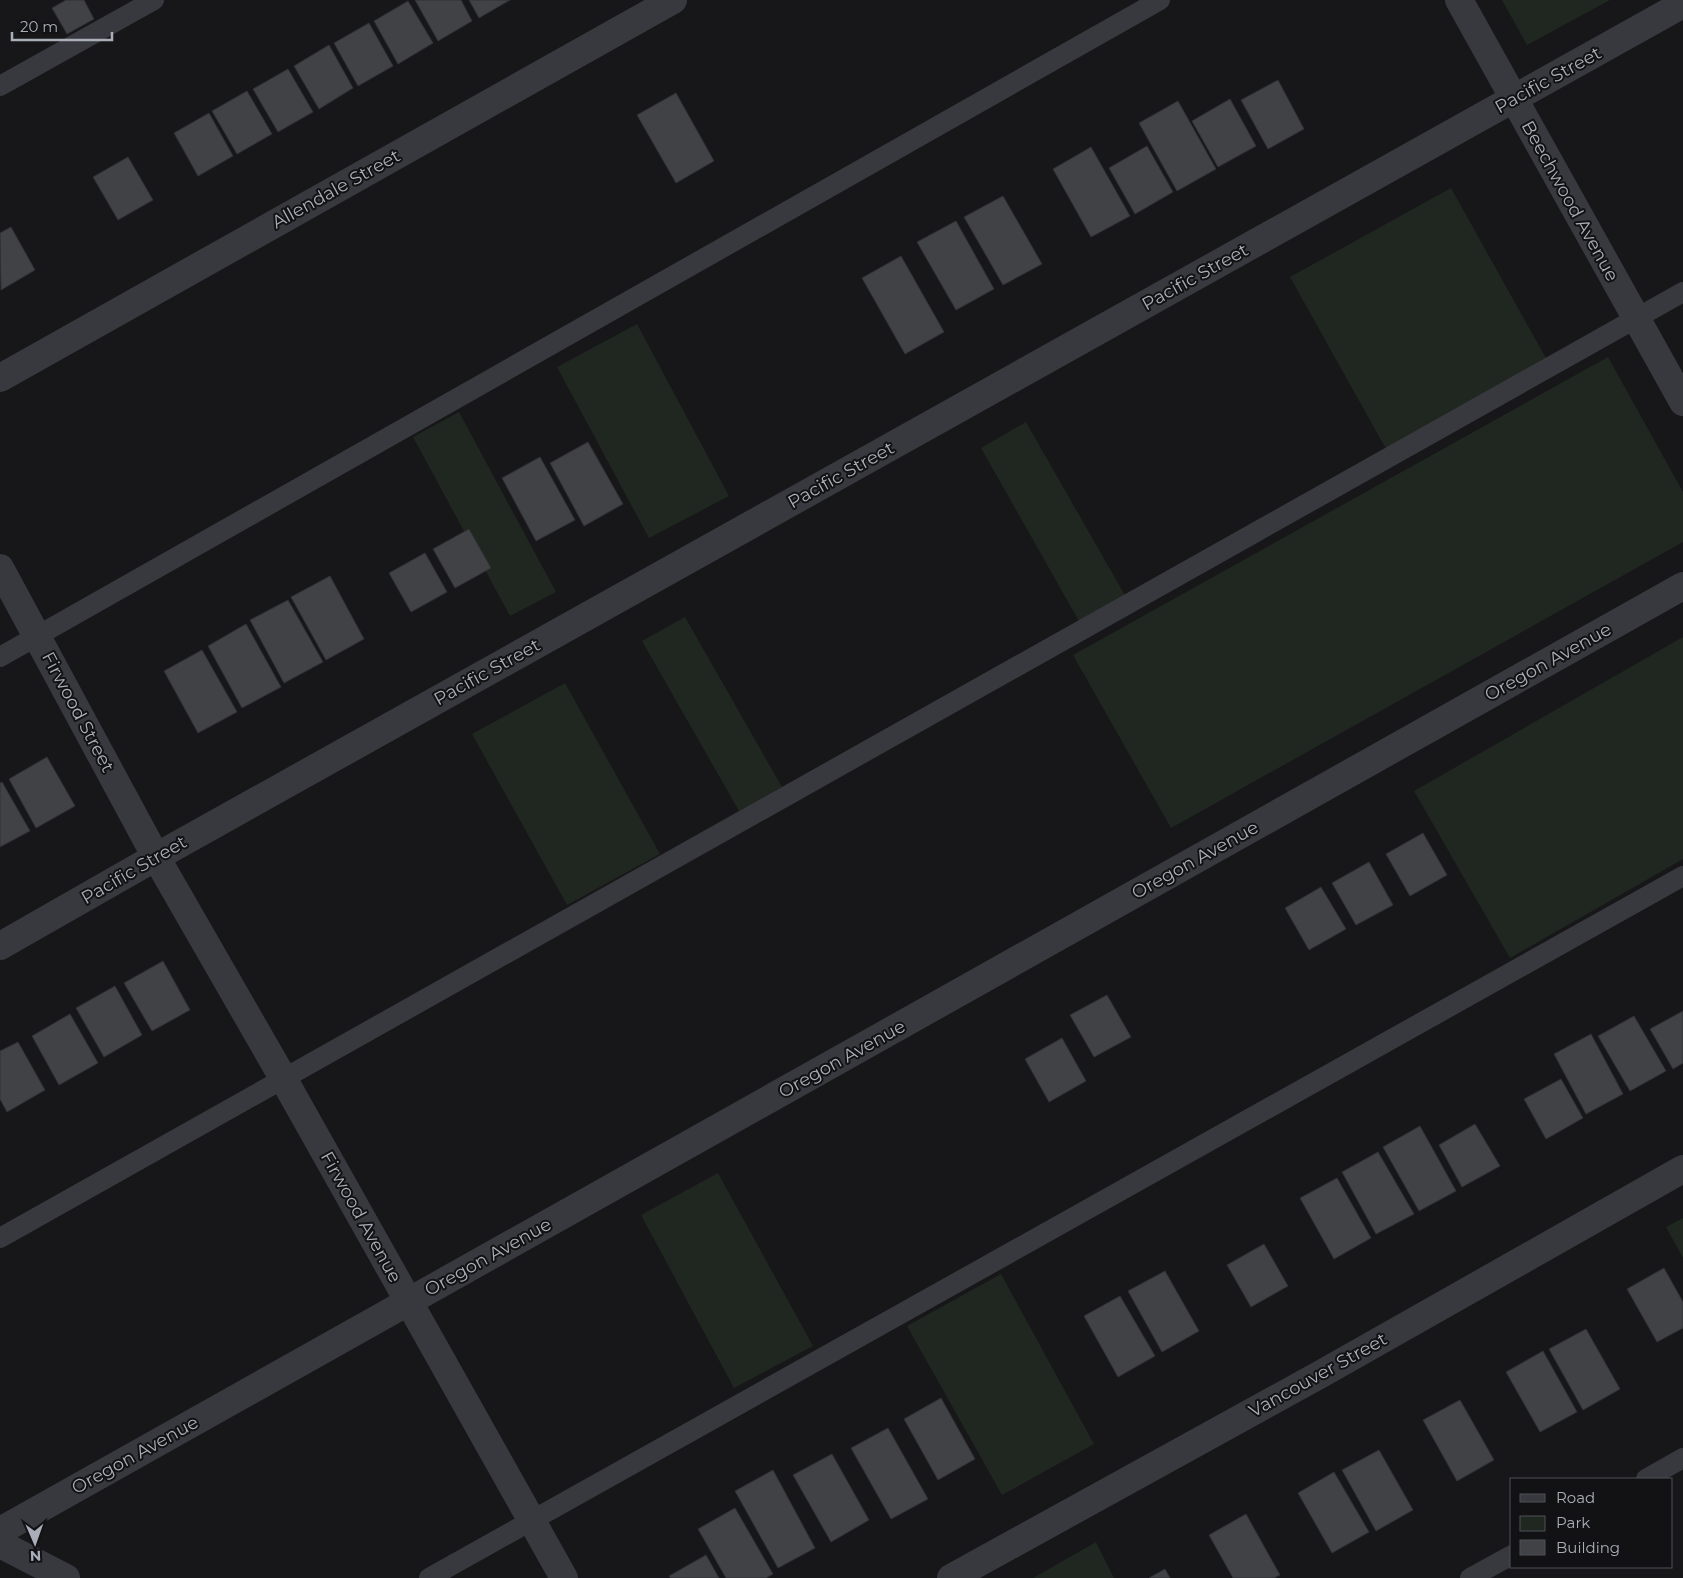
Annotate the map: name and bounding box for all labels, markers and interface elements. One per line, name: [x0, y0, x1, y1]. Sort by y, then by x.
scale bar: [12, 10, 112, 42]
text: 20 m: [20, 17, 58, 36]
street label: Pacific Street: [1491, 42, 1605, 118]
street label: Beechwood Avenue: [1517, 117, 1623, 285]
street label: Allendale Street: [268, 145, 404, 233]
street label: Pacific Street: [1138, 239, 1252, 315]
street label: Pacific Street: [784, 437, 898, 513]
street label: Oregon Avenue: [1481, 618, 1615, 706]
street label: Pacific Street: [430, 634, 544, 710]
street label: Firwood Street: [37, 648, 119, 776]
street label: Oregon Avenue: [1128, 816, 1262, 904]
street label: Pacific Street: [77, 831, 191, 909]
street label: Oregon Avenue: [775, 1015, 909, 1103]
street label: Firwood Avenue: [316, 1148, 406, 1287]
street label: Oregon Avenue: [421, 1213, 555, 1301]
street label: Vancouver Street: [1245, 1328, 1391, 1422]
street label: Oregon Avenue: [68, 1411, 202, 1499]
legend: [1510, 1478, 1673, 1568]
text: Road: [1556, 1488, 1595, 1507]
text: Park: [1556, 1513, 1590, 1532]
north arrow: [10, 1518, 60, 1568]
text: Building: [1556, 1538, 1620, 1557]
text: N: [29, 1547, 41, 1565]

